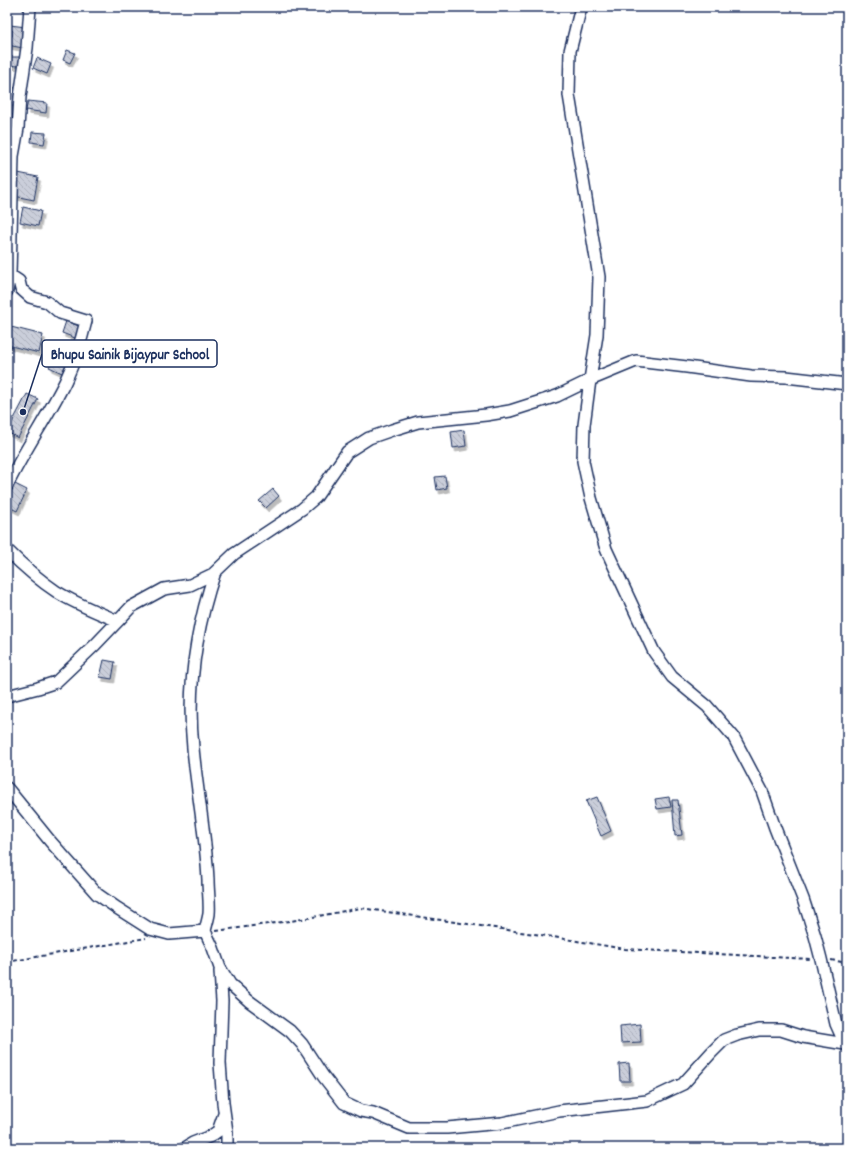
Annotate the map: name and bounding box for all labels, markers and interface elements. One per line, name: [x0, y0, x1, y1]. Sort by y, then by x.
callout: Bhupu Sainik Bijaypur School: [42, 340, 217, 367]
text: Bhupu Sainik Bijaypur School: [51, 345, 210, 367]

